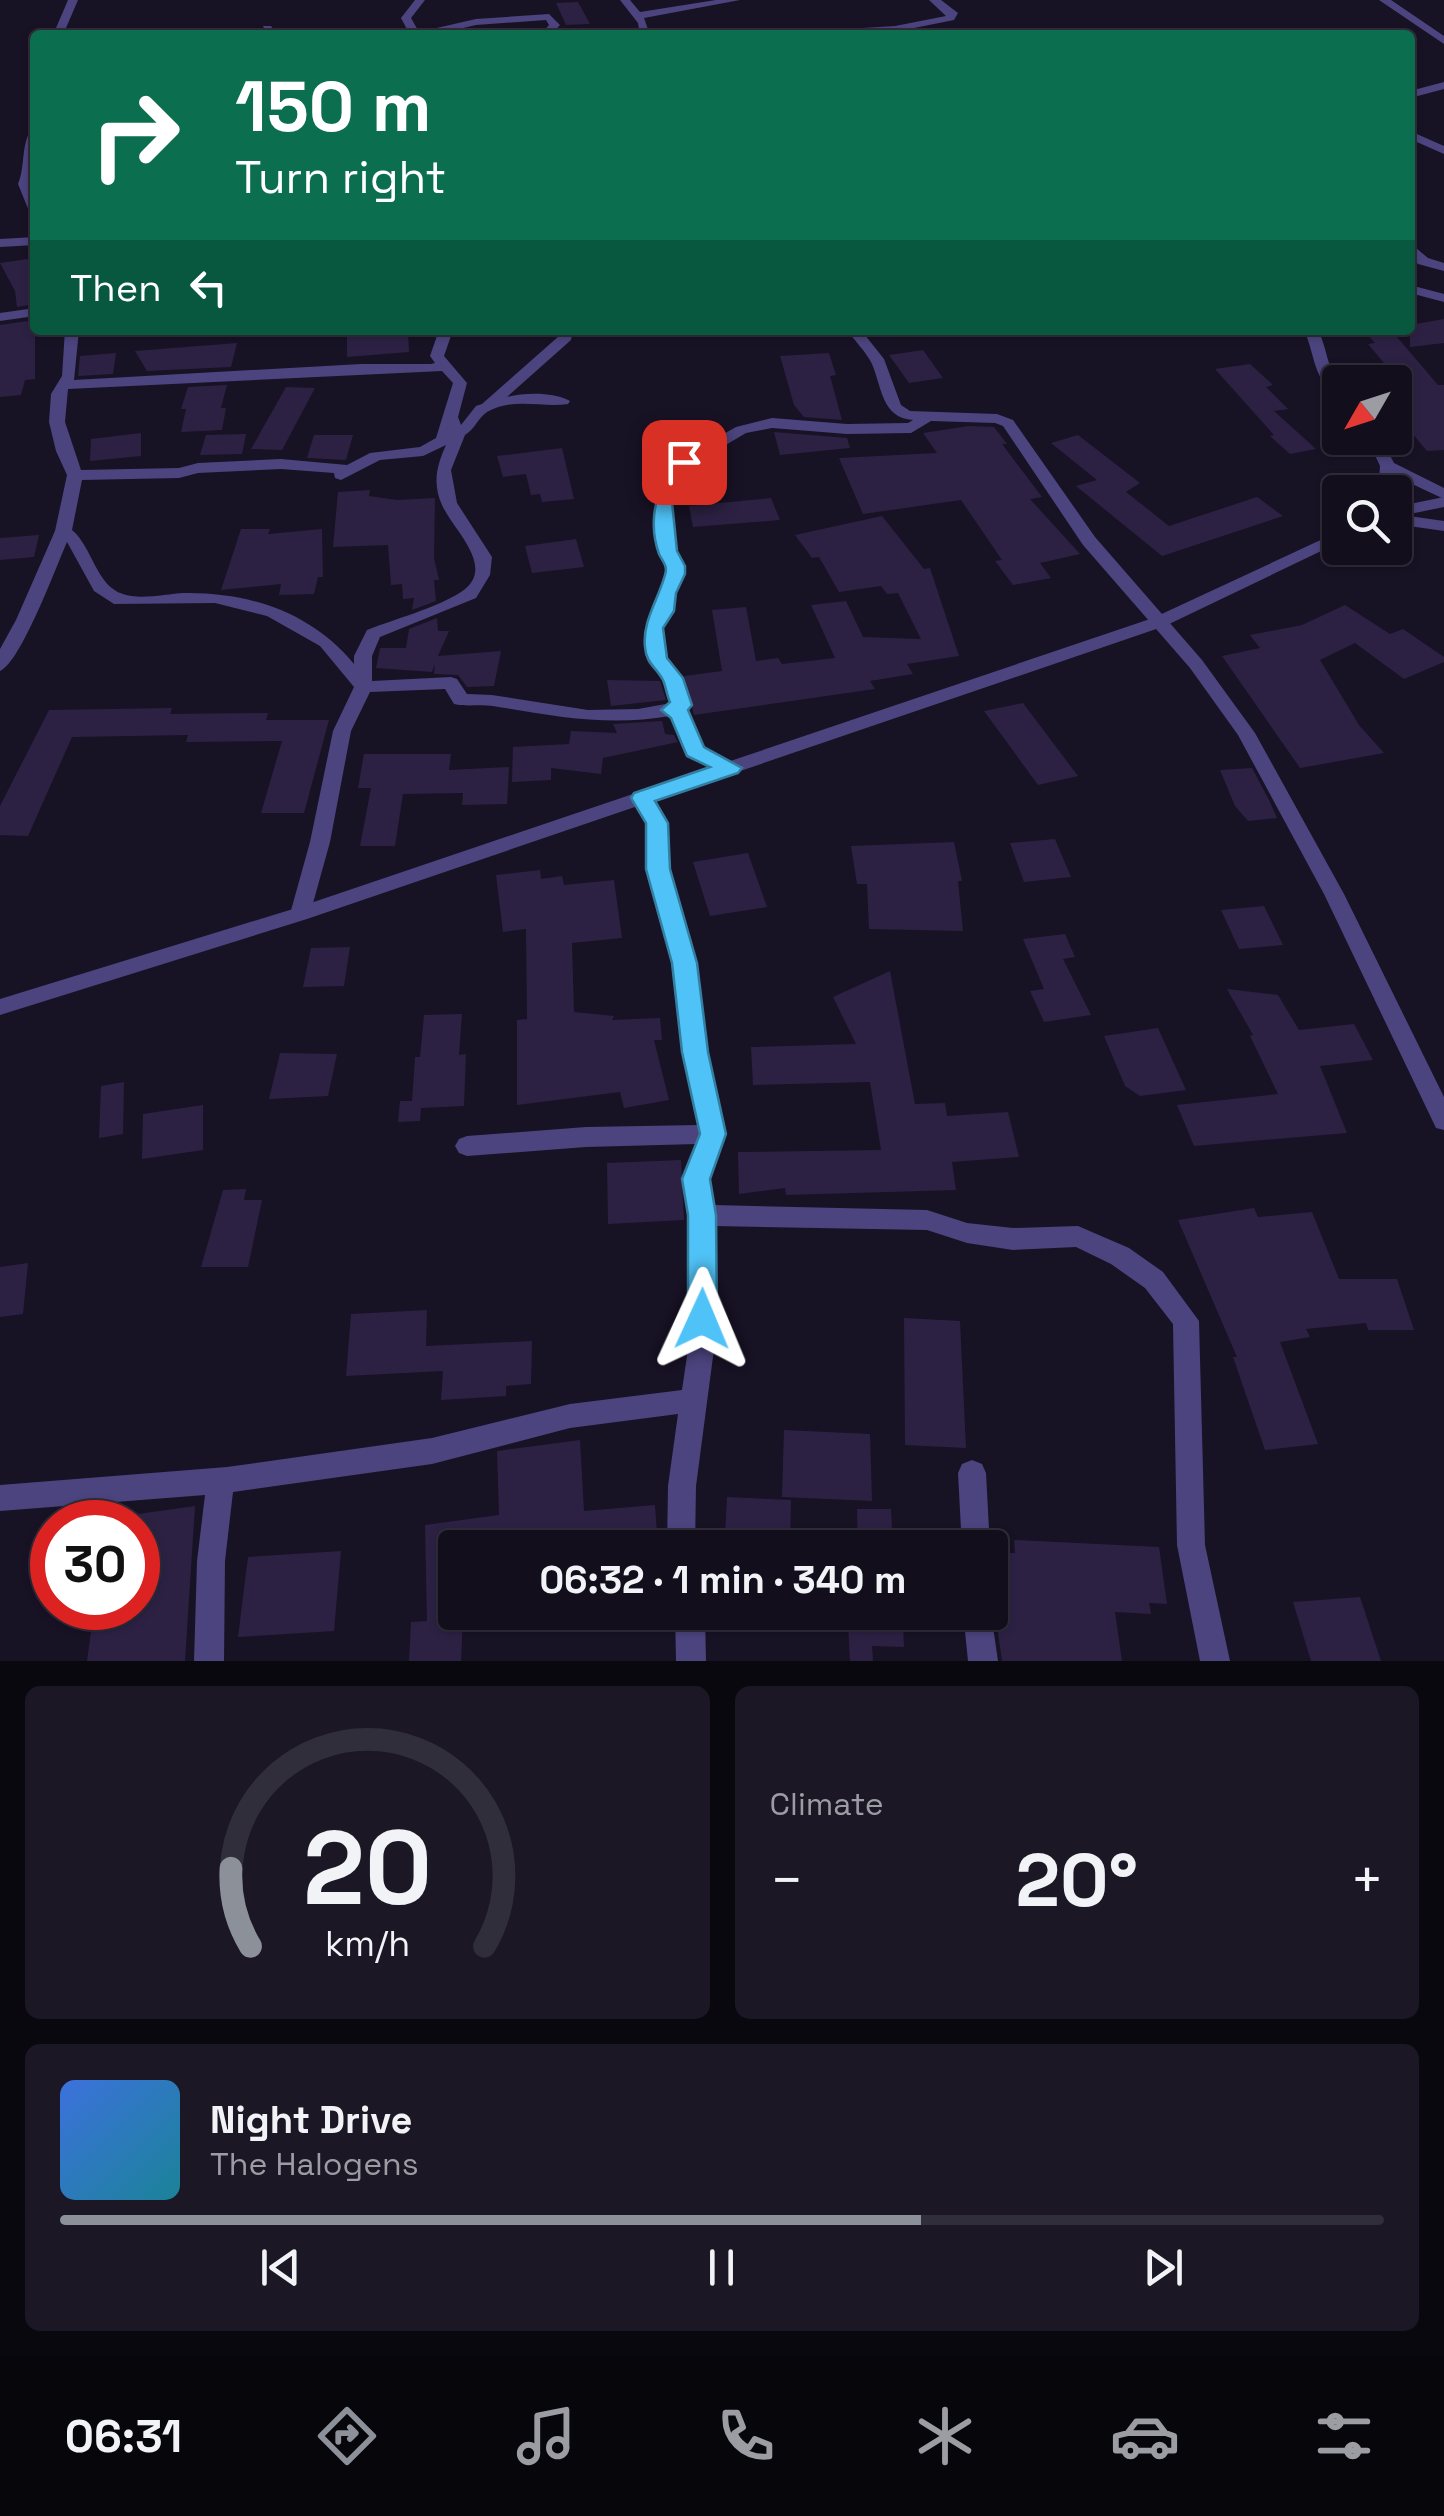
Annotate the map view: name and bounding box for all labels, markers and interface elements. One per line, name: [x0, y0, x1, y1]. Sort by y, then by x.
text: 150 m: [235, 62, 432, 151]
icon: right: [70, 70, 200, 200]
text: Turn right: [235, 149, 446, 206]
icon: left: [181, 260, 236, 315]
text: Then: [70, 264, 161, 312]
north arrow: [1322, 365, 1412, 455]
map controls: [1322, 365, 1412, 565]
pin: [642, 420, 727, 505]
icon: arrive: [657, 435, 712, 490]
button: search: [1322, 475, 1412, 565]
position arrow: [650, 1267, 754, 1371]
speed limit sign: 30: [30, 1500, 160, 1630]
text: 06:32 · 1 min · 340 m: [539, 1556, 907, 1604]
text: Climate: [770, 1784, 884, 1824]
text: 20: [303, 1802, 432, 1934]
text: 20°: [1015, 1832, 1138, 1928]
text: −: [770, 1845, 804, 1915]
text: +: [1350, 1845, 1384, 1915]
text: km/h: [325, 1921, 410, 1966]
text: Night Drive: [210, 2096, 412, 2144]
text: The Halogens: [210, 2144, 419, 2184]
icon: previous: [253, 2240, 308, 2295]
icon: pause: [694, 2240, 749, 2295]
icon: next: [1136, 2240, 1191, 2295]
icon: directions: [312, 2401, 382, 2471]
icon: music: [511, 2401, 581, 2471]
icon: phone: [711, 2401, 781, 2471]
icon: climate: [910, 2401, 980, 2471]
icon: car: [1110, 2401, 1180, 2471]
icon: filters: [1309, 2401, 1379, 2471]
text: 06:31: [65, 2408, 182, 2465]

